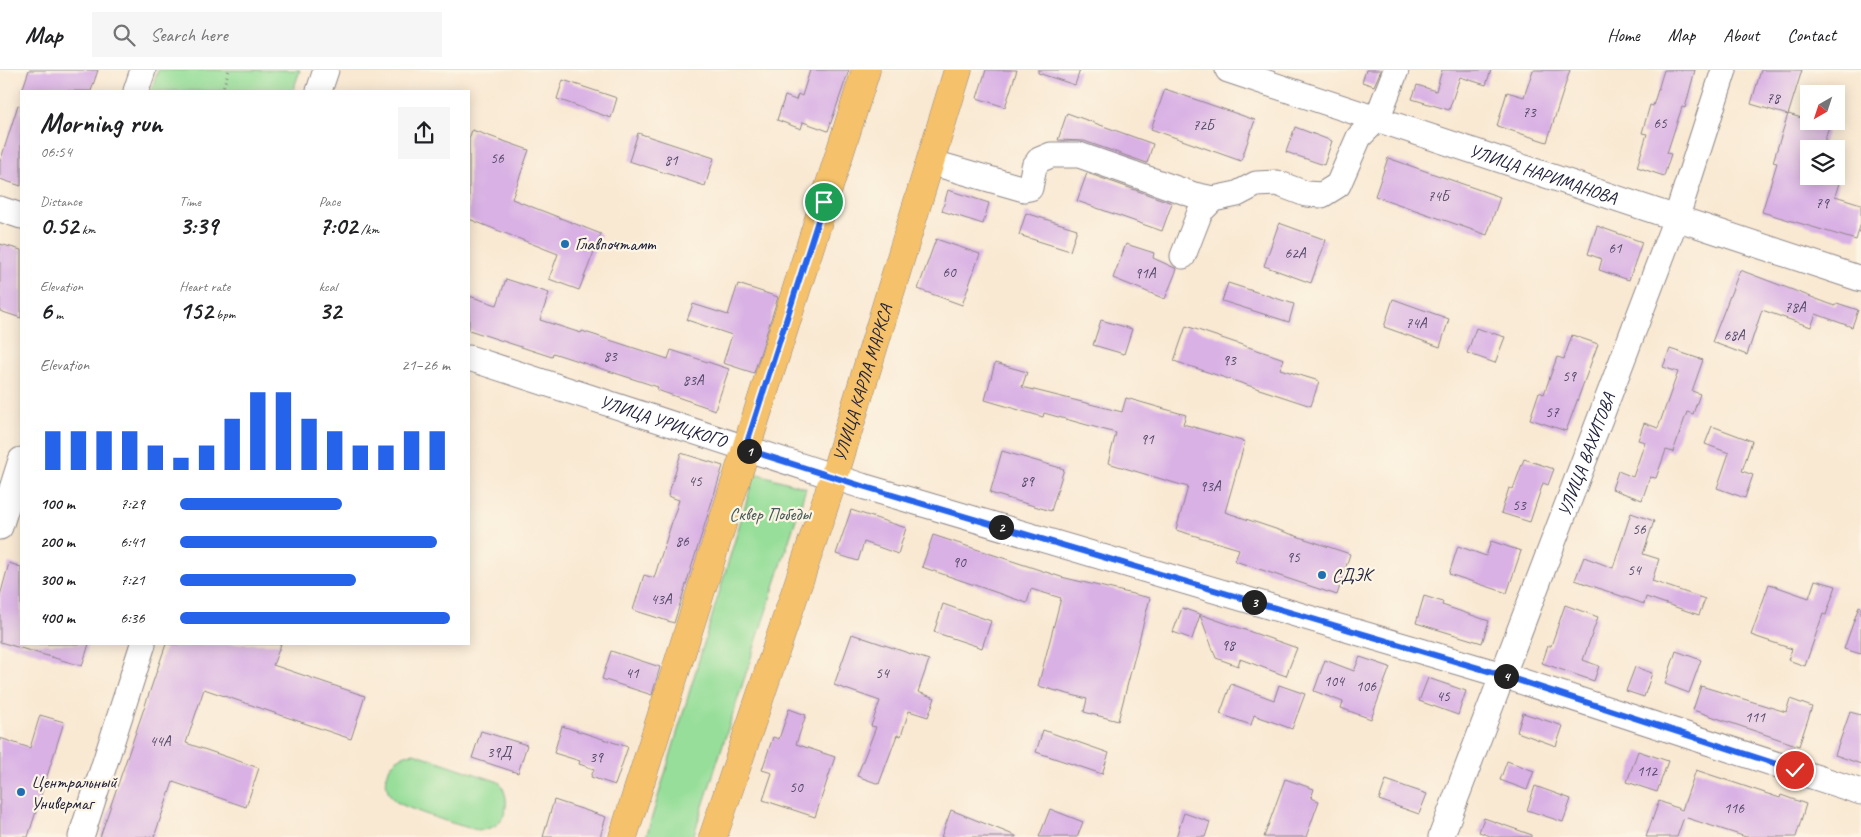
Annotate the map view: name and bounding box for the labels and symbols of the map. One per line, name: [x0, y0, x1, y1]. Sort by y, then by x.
north arrow: [1800, 85, 1845, 130]
house number: 78: [1766, 89, 1781, 108]
house number: 73: [1522, 103, 1537, 122]
house number: 65: [1653, 114, 1668, 133]
house number: 72Б: [1192, 116, 1216, 135]
street label: УЛИЦА НАРИМАНОВА: [1467, 139, 1621, 209]
house number: 56: [490, 149, 505, 168]
house number: 81: [664, 151, 679, 170]
pin: [803, 181, 845, 223]
house number: 74Б: [1427, 187, 1451, 206]
house number: 79: [1815, 194, 1830, 213]
place label: Главпочтамт: [575, 233, 657, 255]
marker: Главпочтамт: [559, 238, 571, 250]
house number: 61: [1608, 239, 1623, 258]
house number: 62А: [1284, 244, 1307, 263]
house number: 60: [942, 263, 957, 282]
house number: 91А: [1134, 264, 1157, 283]
house number: 78А: [1784, 298, 1807, 317]
street label: УЛИЦА КАРЛА МАРКСА: [828, 301, 897, 464]
house number: 74А: [1405, 314, 1428, 333]
house number: 68А: [1723, 326, 1746, 345]
house number: 83: [603, 347, 618, 366]
house number: 93: [1222, 351, 1237, 370]
house number: 59: [1562, 367, 1577, 386]
house number: 83А: [682, 371, 705, 390]
street label: УЛИЦА ВАХИТОВА: [1553, 389, 1620, 519]
street label: УЛИЦА УРИЦКОГО: [597, 390, 731, 453]
house number: 57: [1545, 403, 1560, 422]
house number: 91: [1140, 430, 1155, 449]
pin: 1: [736, 438, 762, 464]
house number: 45: [688, 472, 703, 491]
house number: 89: [1020, 472, 1035, 491]
house number: 93А: [1199, 477, 1222, 496]
house number: 53: [1512, 496, 1527, 515]
park label: Сквер Победы: [729, 503, 812, 525]
pin: 2: [988, 514, 1014, 540]
house number: 56: [1632, 520, 1647, 539]
house number: 86: [675, 532, 690, 551]
house number: 95: [1286, 548, 1301, 567]
house number: 90: [952, 553, 967, 572]
house number: 54: [1627, 561, 1642, 580]
place label: СДЭК: [1332, 564, 1375, 586]
marker: СДЭК: [1316, 569, 1328, 581]
house number: 43А: [650, 590, 673, 609]
pin: 3: [1242, 590, 1266, 614]
house number: 98: [1221, 636, 1236, 655]
house number: 41: [625, 664, 640, 683]
house number: 54: [875, 664, 890, 683]
pin: 4: [1494, 664, 1518, 688]
house number: 104: [1324, 672, 1345, 691]
house number: 106: [1356, 677, 1377, 696]
house number: 45: [1436, 687, 1451, 706]
house number: 111: [1745, 708, 1766, 727]
house number: 44А: [149, 732, 172, 751]
house number: 39Д: [487, 743, 512, 762]
house number: 39: [589, 748, 604, 767]
pin: [1774, 749, 1816, 791]
house number: 112: [1637, 762, 1658, 781]
place label: Центральный Универмаг: [31, 771, 118, 814]
house number: 50: [789, 778, 804, 797]
marker: Центральный Универмаг: [15, 786, 27, 798]
house number: 116: [1724, 799, 1745, 818]

